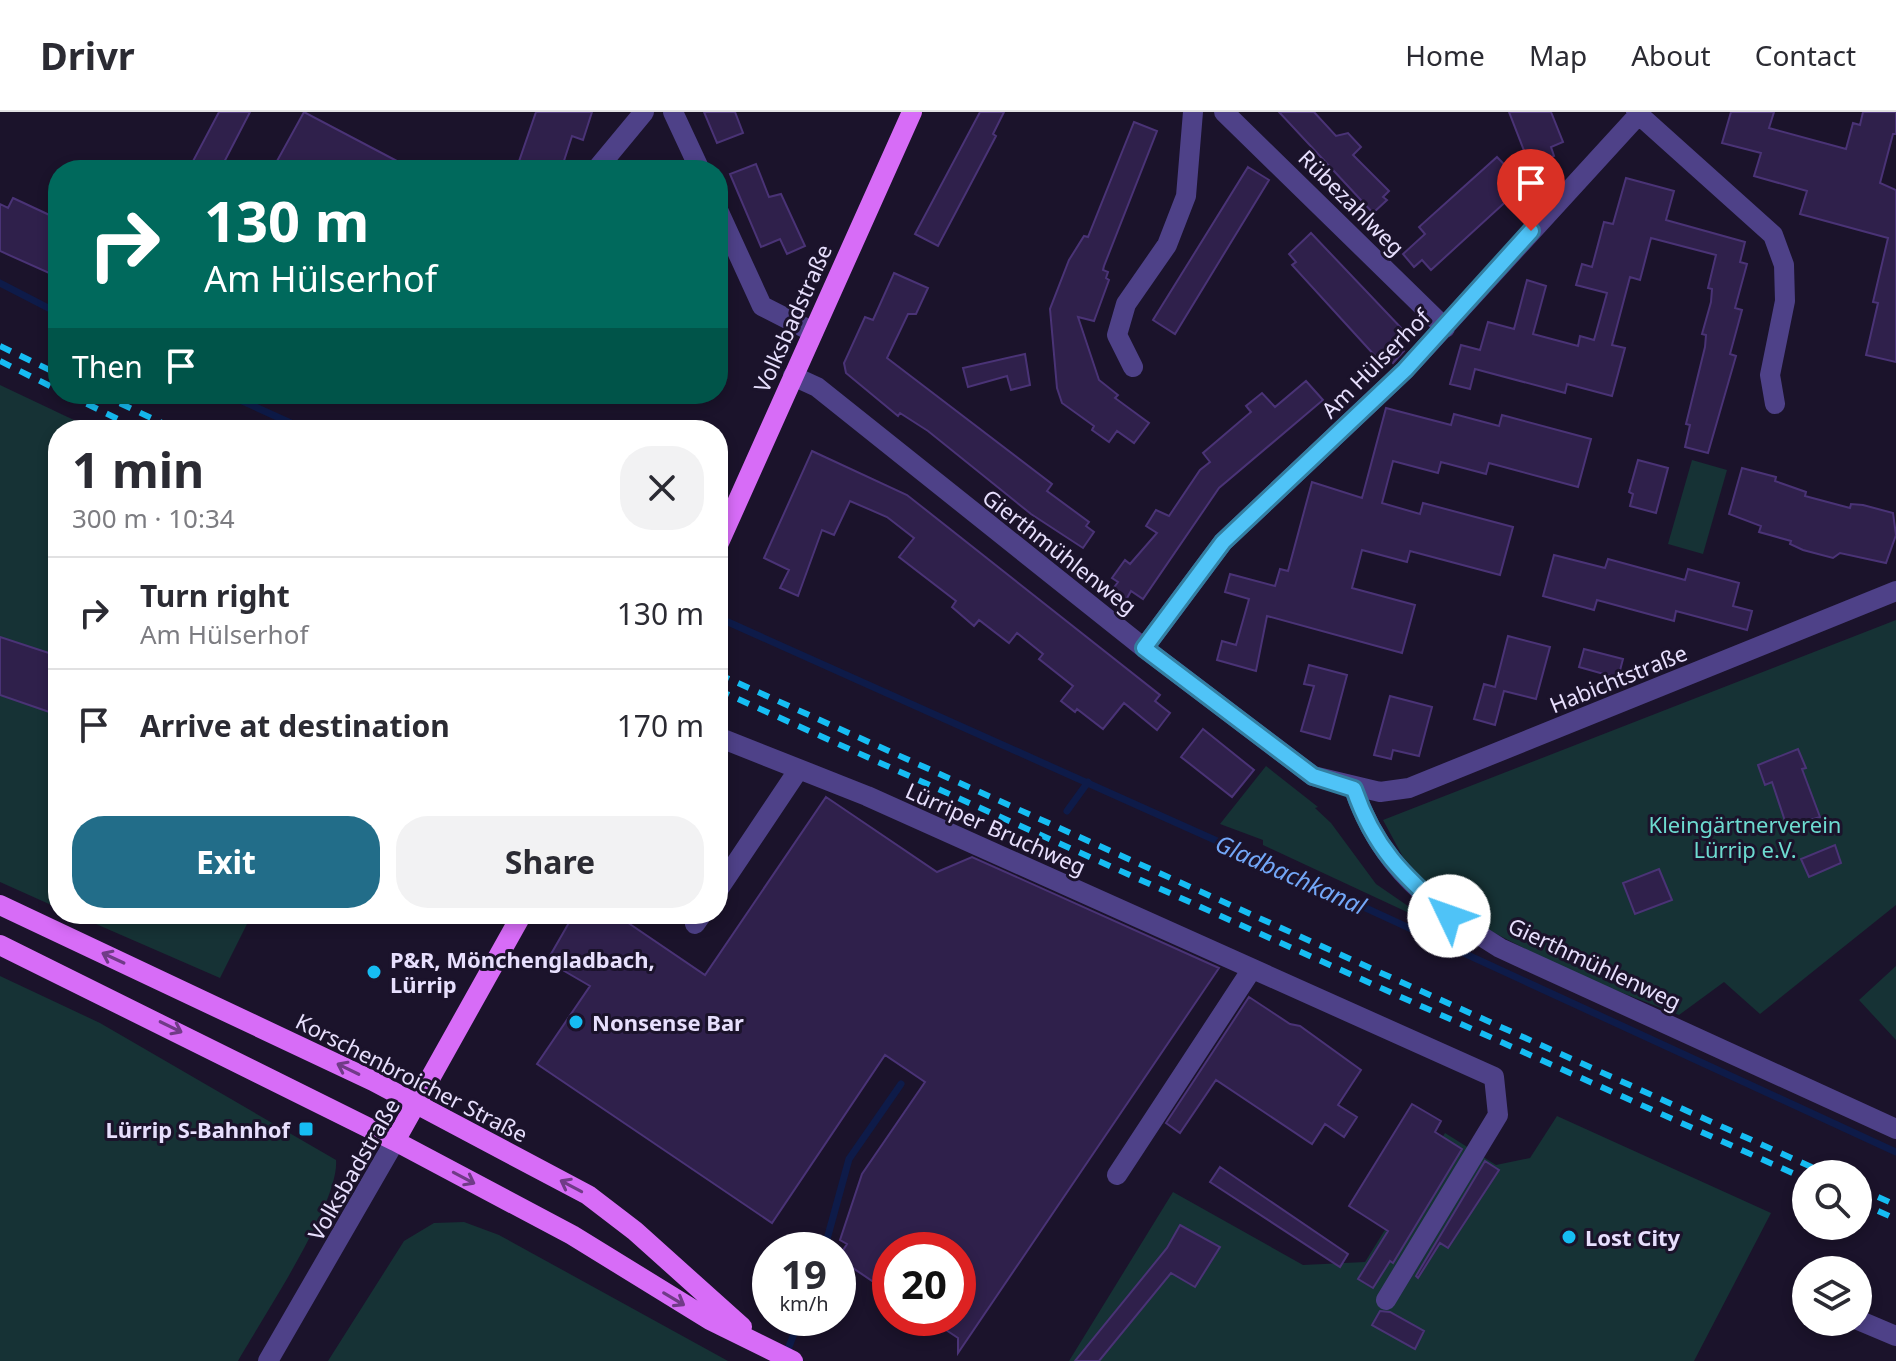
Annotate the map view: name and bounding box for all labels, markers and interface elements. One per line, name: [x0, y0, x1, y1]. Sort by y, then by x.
text: Drivr: [40, 29, 135, 81]
text: Home: [1405, 36, 1485, 74]
text: Map: [1529, 36, 1587, 74]
text: About: [1631, 36, 1711, 74]
text: Contact: [1755, 36, 1856, 74]
street label: Rübezahlweg: [1293, 143, 1411, 261]
pin: [1497, 149, 1565, 231]
icon: arrive: [1509, 161, 1553, 205]
text: 130 m: [204, 182, 369, 258]
icon: right: [72, 192, 176, 296]
street label: Volksbadstraße: [746, 239, 838, 397]
text: Am Hülserhof: [204, 254, 437, 303]
street label: Am Hülserhof: [1314, 301, 1437, 424]
icon: arrive: [159, 344, 203, 388]
text: Then: [72, 346, 143, 387]
text: 1 min: [72, 437, 204, 502]
button: close: [620, 446, 704, 530]
street label: Gierthmühlenweg: [977, 481, 1143, 621]
text: 300 m · 10:34: [72, 500, 235, 536]
text: Turn right: [140, 575, 290, 616]
icon: right: [72, 591, 116, 635]
text: 130 m: [617, 593, 704, 634]
text: Am Hülserhof: [140, 616, 308, 652]
street label: Habichtstraße: [1545, 637, 1691, 719]
icon: arrive: [72, 703, 116, 747]
text: Arrive at destination: [140, 705, 450, 746]
text: 170 m: [617, 705, 704, 746]
street label: Lürriper Bruchweg: [901, 775, 1091, 881]
park label: Kleingärtnerverein Lürrip e.V.: [1649, 809, 1841, 864]
button: Exit: [72, 816, 380, 908]
button: Share: [396, 816, 704, 908]
water label: Gladbachkanal: [1211, 826, 1372, 922]
position arrow: [1407, 874, 1491, 958]
street label: Gierthmühlenweg: [1504, 910, 1686, 1016]
place label: P&R, Mönchengladbach, Lürrip: [390, 944, 655, 999]
one-way arrow: [101, 950, 125, 965]
marker: P&R, Mönchengladbach, Lürrip: [365, 963, 383, 981]
street label: Korschenbroicher Straße: [291, 1005, 533, 1149]
place label: Nonsense Bar: [592, 1007, 744, 1037]
marker: Nonsense Bar: [567, 1013, 585, 1031]
one-way arrow: [159, 1020, 183, 1035]
one-way arrow: [336, 1061, 360, 1076]
street label: Volksbadstraße: [300, 1093, 406, 1245]
place label: Lürrip S-Bahnhof: [105, 1114, 291, 1144]
marker: Lürrip S-Bahnhof: [297, 1120, 315, 1138]
map controls: [1792, 1160, 1872, 1336]
button: search: [1792, 1160, 1872, 1240]
one-way arrow: [452, 1170, 475, 1186]
one-way arrow: [560, 1178, 584, 1194]
place label: Lost City: [1585, 1222, 1681, 1252]
marker: Lost City: [1560, 1228, 1578, 1246]
speed limit sign: 20: [872, 1232, 976, 1336]
text: 19: [781, 1246, 827, 1301]
button: layers: [1792, 1256, 1872, 1336]
text: km/h: [779, 1290, 829, 1317]
one-way arrow: [662, 1291, 685, 1307]

